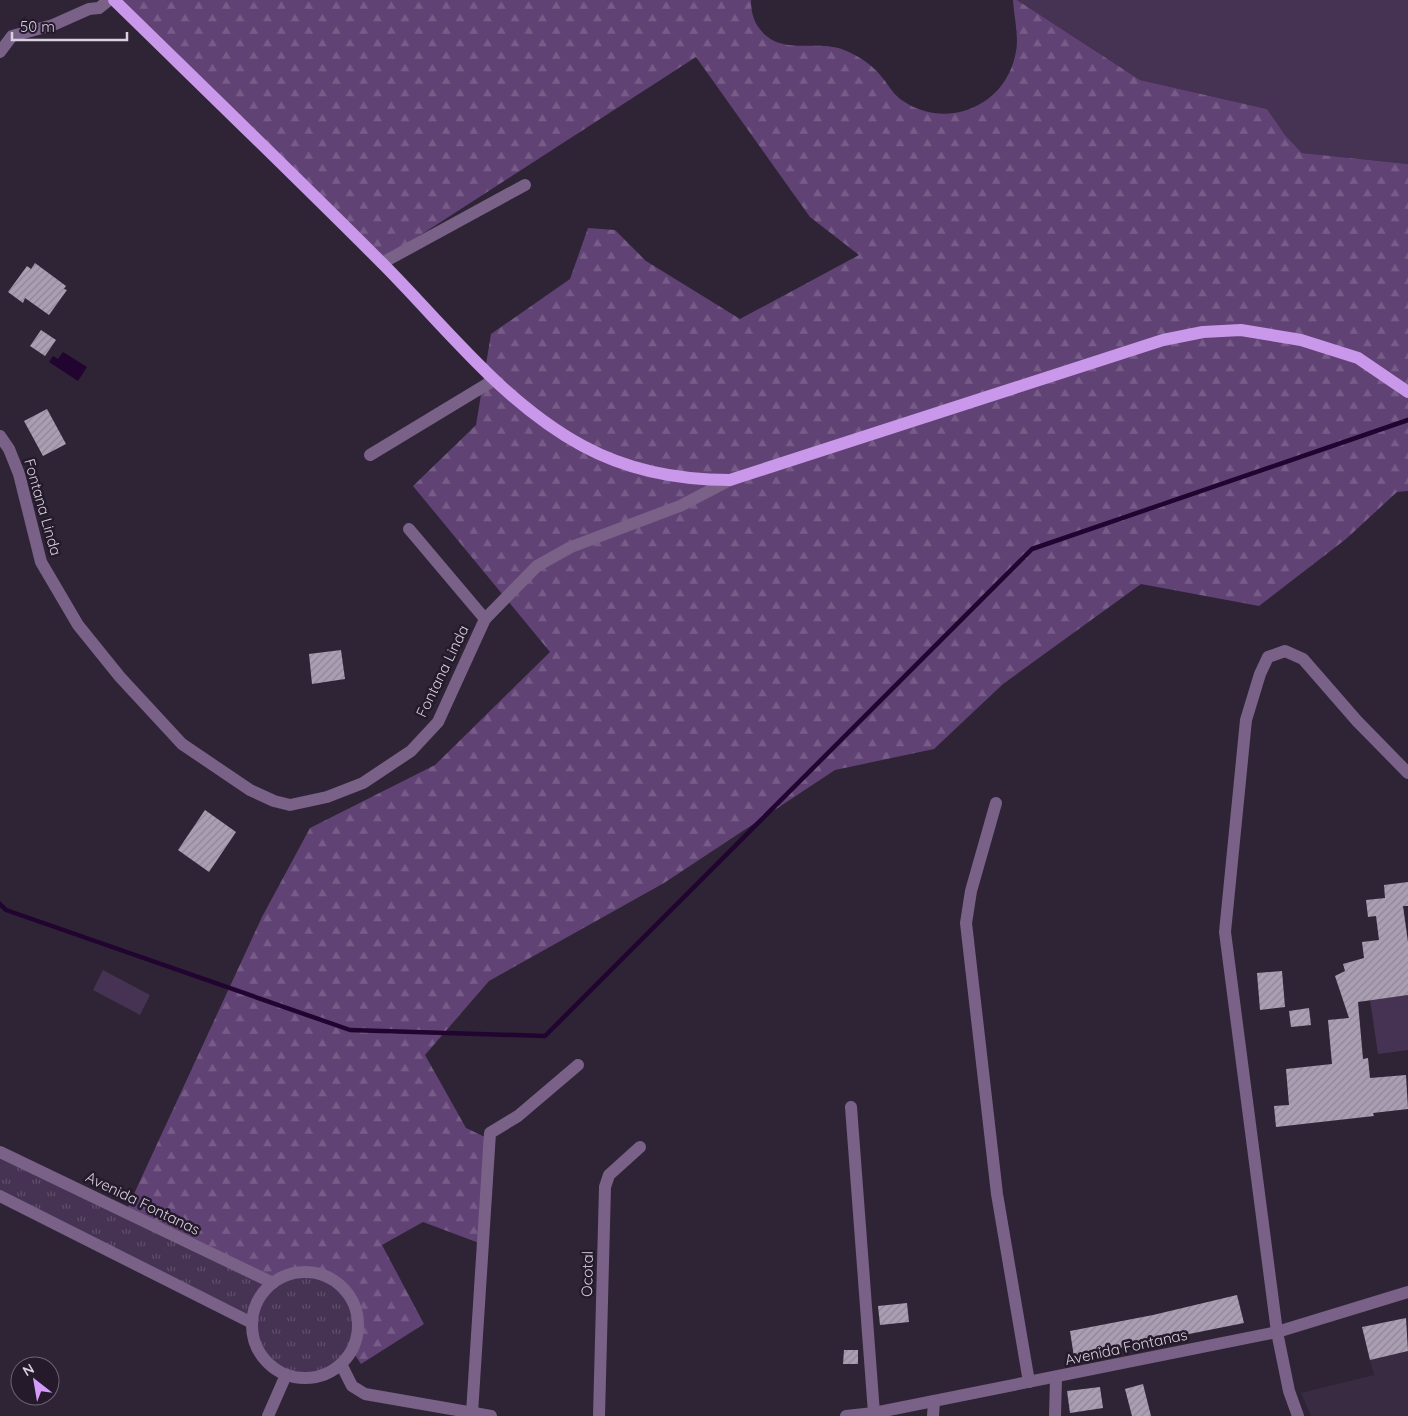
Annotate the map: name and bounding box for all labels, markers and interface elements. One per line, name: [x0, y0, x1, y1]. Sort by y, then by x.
scale bar: [12, 10, 128, 42]
text: 50 m: [20, 17, 55, 36]
street label: Fontana Linda: [20, 456, 66, 558]
street label: Fontana Linda: [412, 622, 472, 720]
street label: Avenida Fontanas: [83, 1167, 203, 1239]
street label: Ocotal: [577, 1251, 597, 1297]
street label: Avenida Fontanas: [1063, 1325, 1189, 1369]
north arrow: [10, 1356, 60, 1406]
text: N: [19, 1359, 37, 1380]

